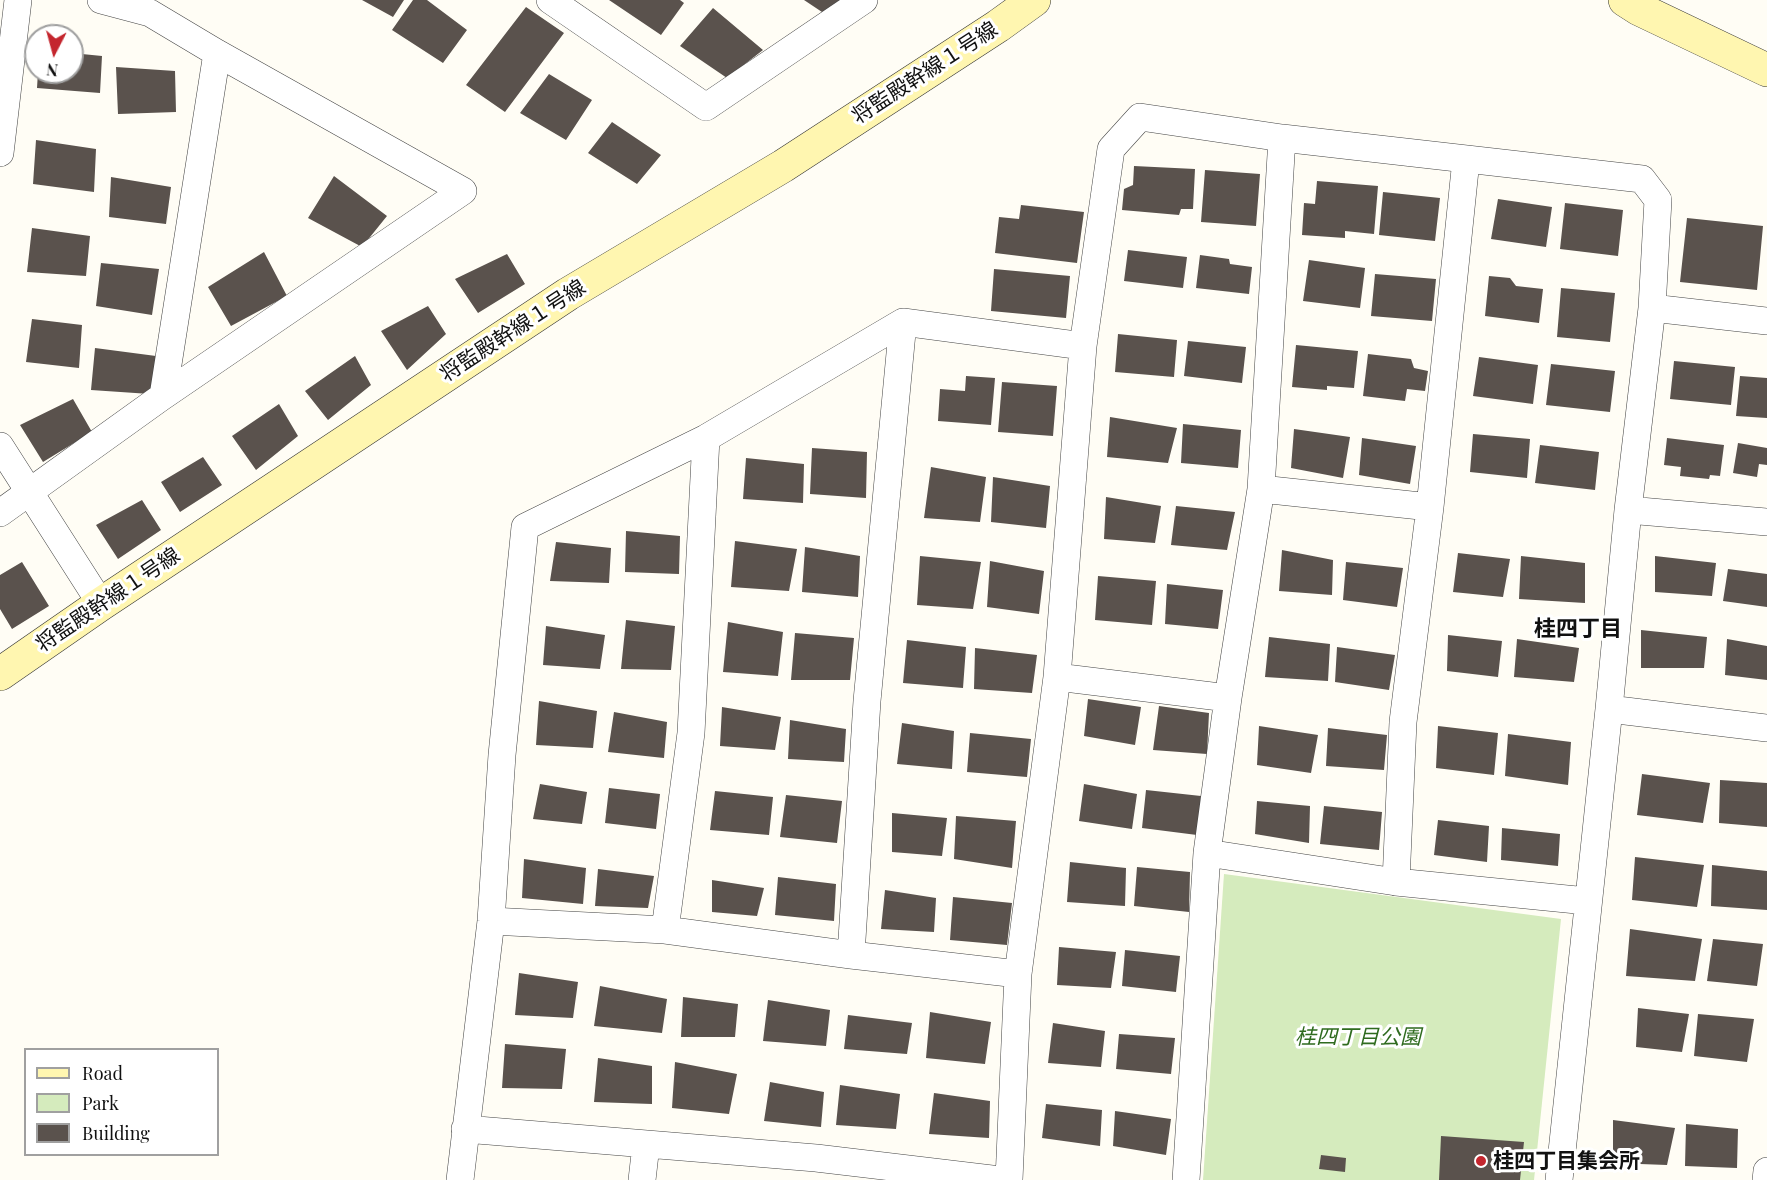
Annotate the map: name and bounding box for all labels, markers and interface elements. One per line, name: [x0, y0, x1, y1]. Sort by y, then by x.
street label: 将監殿幹線１号線: [848, 17, 1002, 129]
north arrow: [24, 24, 84, 84]
text: N: [45, 59, 59, 81]
street label: 将監殿幹線１号線: [436, 275, 590, 387]
street label: 将監殿幹線１号線: [31, 543, 185, 657]
district label: 桂四丁目: [1534, 616, 1622, 642]
park label: 桂四丁目公園: [1295, 1024, 1421, 1050]
legend: [24, 1048, 219, 1156]
text: Road: [82, 1061, 123, 1085]
text: Park: [82, 1091, 119, 1115]
text: Building: [82, 1121, 150, 1145]
place label: 桂四丁目集会所: [1493, 1148, 1640, 1174]
marker: 桂四丁目集会所: [1474, 1154, 1488, 1168]

